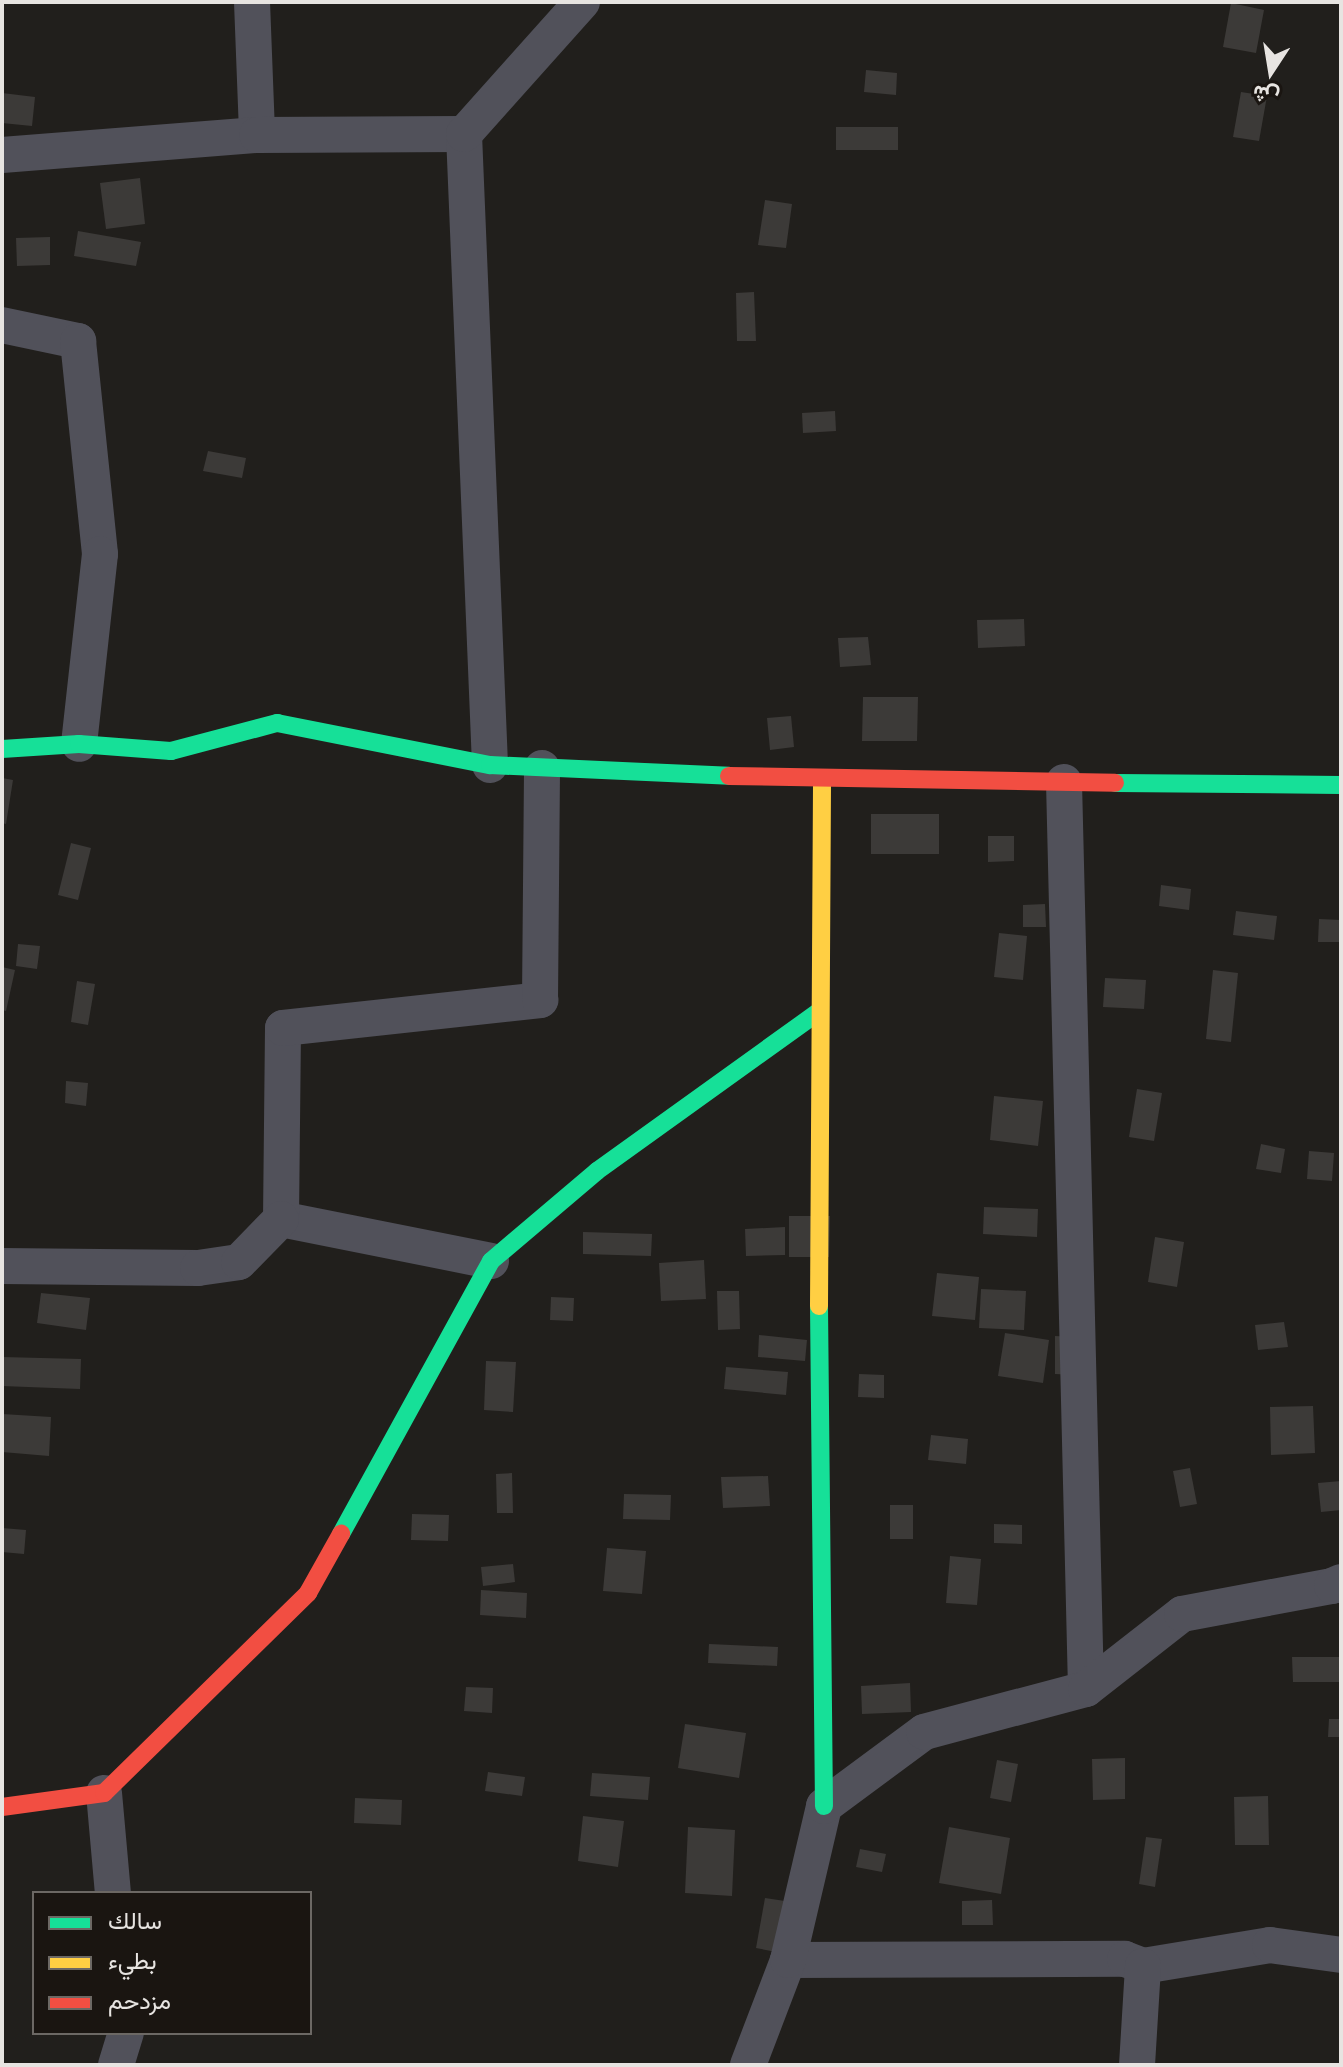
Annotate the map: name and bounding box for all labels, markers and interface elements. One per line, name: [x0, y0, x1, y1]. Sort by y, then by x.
north arrow: [1231, 32, 1311, 112]
text: ش: [1250, 80, 1282, 111]
legend: [32, 1891, 312, 2035]
text: سالك: [108, 1906, 162, 1934]
text: بطيء: [108, 1946, 157, 1974]
text: مزدحم: [108, 1986, 171, 2014]

